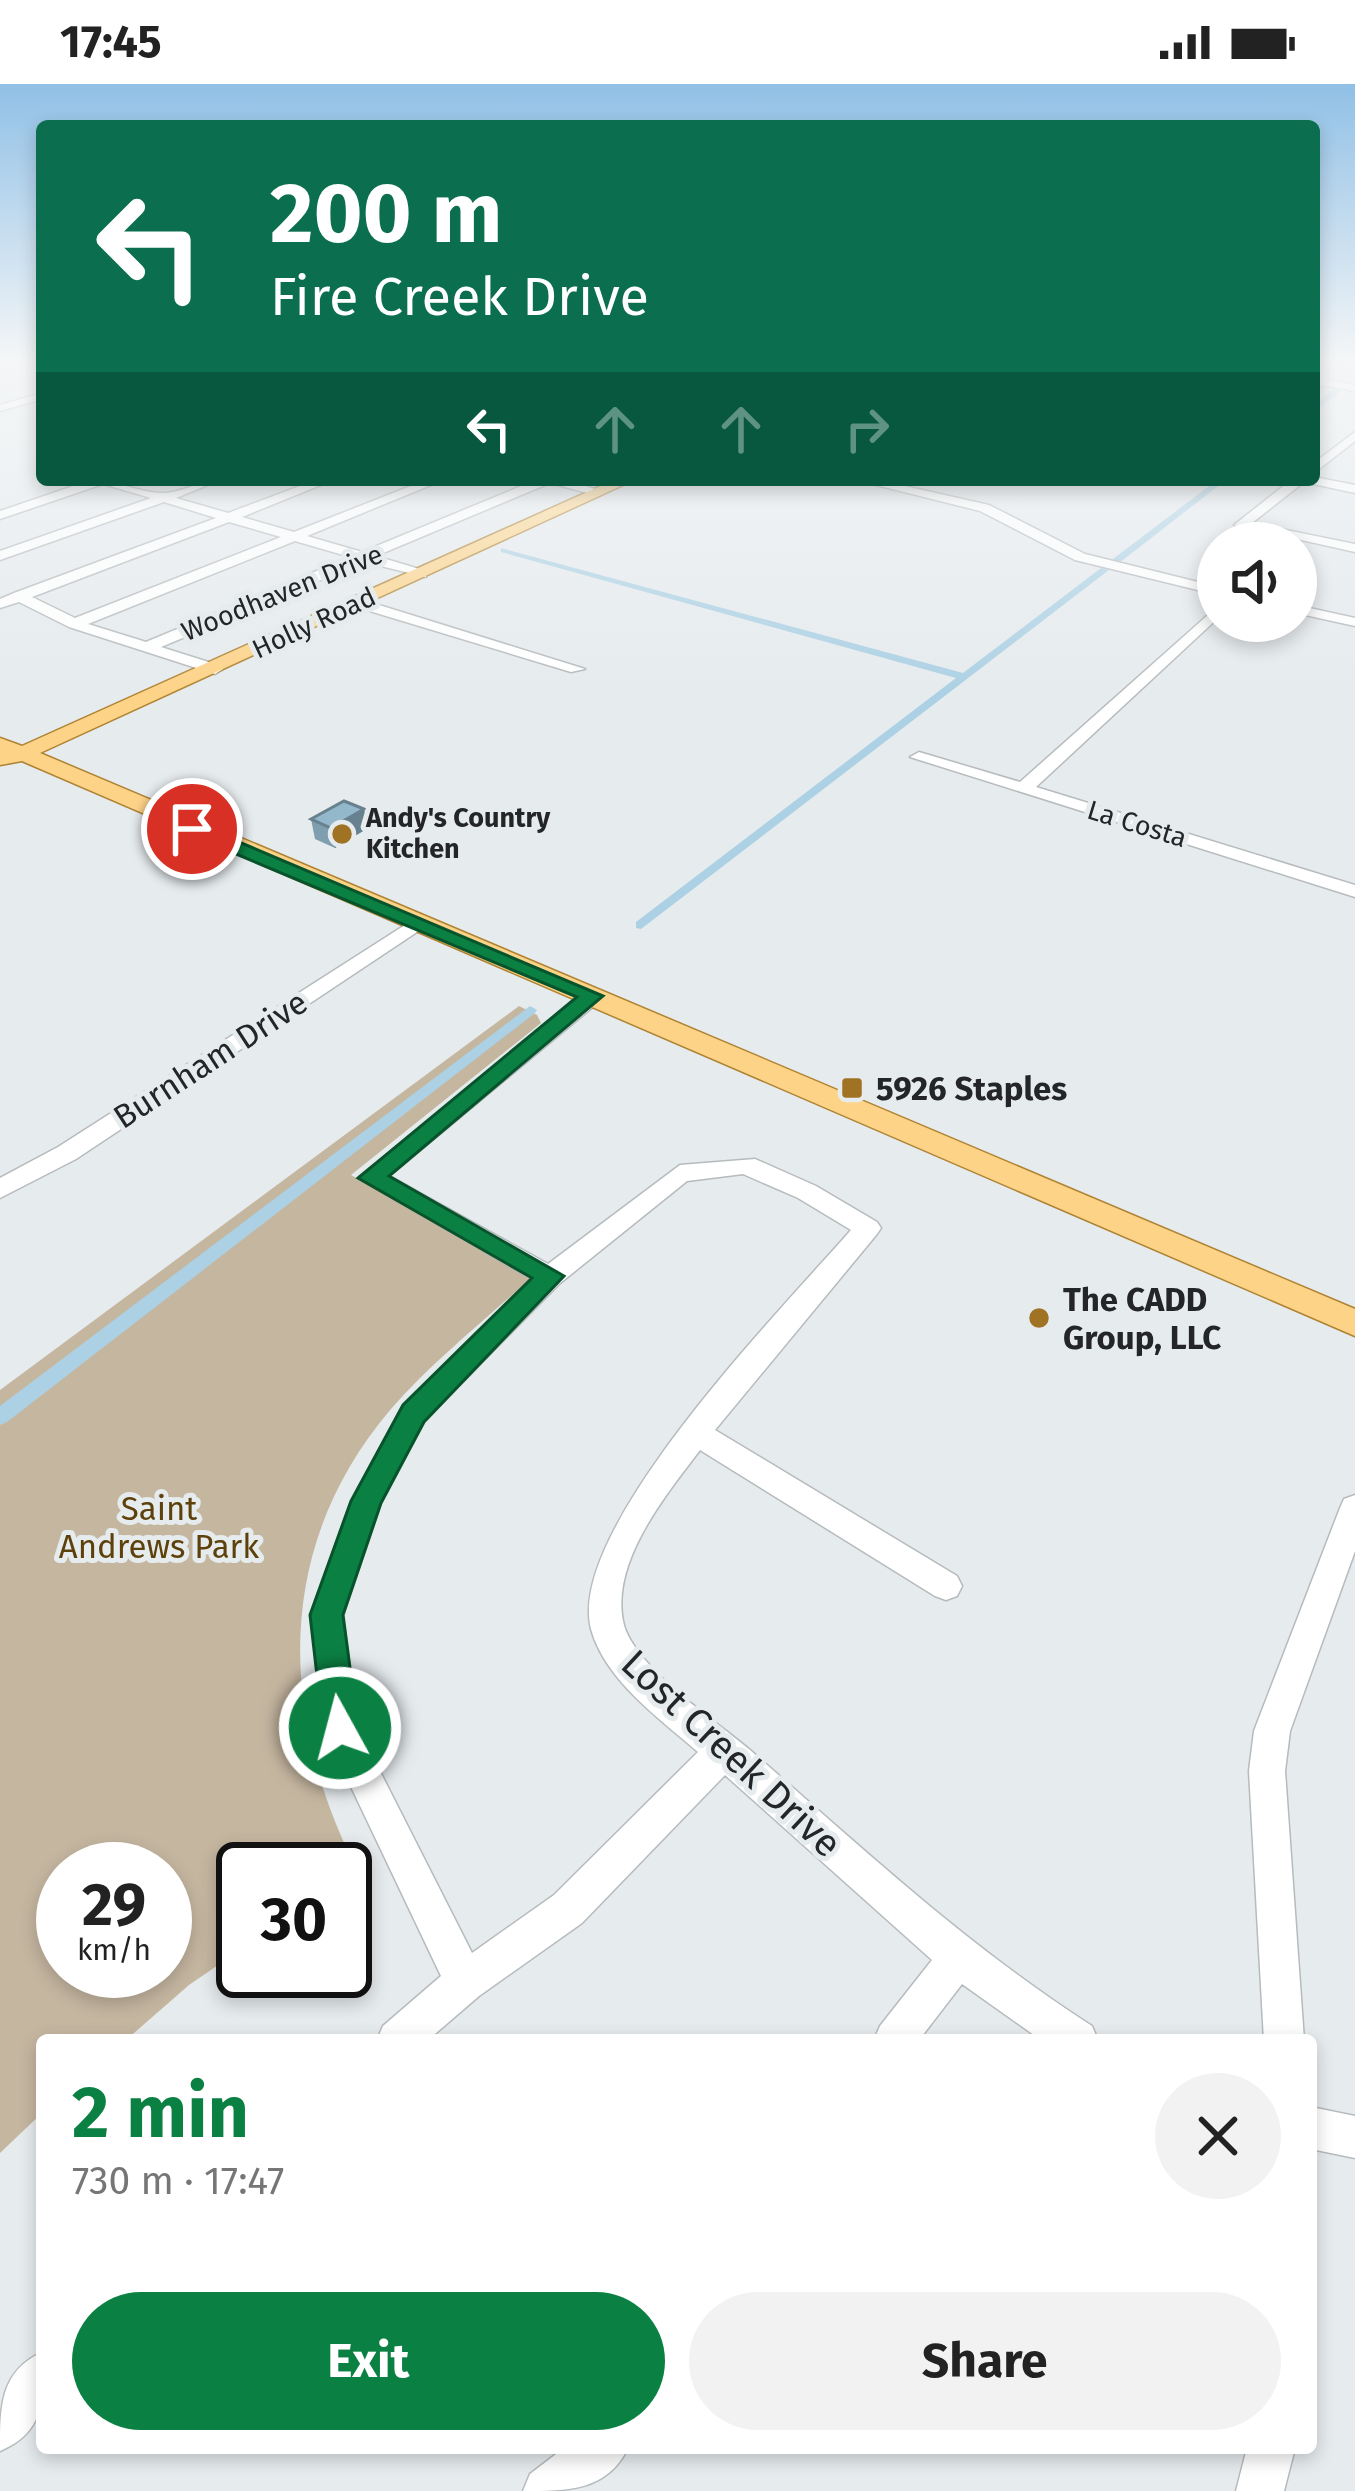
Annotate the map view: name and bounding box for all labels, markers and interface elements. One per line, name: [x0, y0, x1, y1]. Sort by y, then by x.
text: 17:45: [60, 15, 162, 69]
text: 200 m: [270, 163, 503, 264]
icon: left: [72, 168, 228, 324]
text: Fire Creek Drive: [270, 265, 649, 329]
icon: left: [456, 396, 522, 462]
icon: ahead: [582, 396, 648, 462]
icon: ahead: [708, 396, 774, 462]
icon: right: [834, 396, 900, 462]
map controls: [1197, 522, 1317, 642]
button: sound: [1197, 522, 1317, 642]
street label: Woodhaven Drive: [177, 538, 387, 648]
street label: Holly Road: [247, 581, 381, 665]
pin: [141, 778, 243, 880]
street label: La Costa: [1083, 794, 1191, 854]
icon: arrive: [159, 796, 225, 862]
place label: Andy's Country Kitchen: [365, 802, 551, 865]
marker: Andy's Country Kitchen: [329, 821, 355, 847]
street label: Burnham Drive: [106, 982, 315, 1137]
place label: 5926 Staples: [876, 1069, 1067, 1109]
marker: 5926 Staples: [839, 1075, 865, 1101]
place label: The CADD Group, LLC: [1063, 1280, 1221, 1358]
marker: The CADD Group, LLC: [1026, 1305, 1052, 1331]
park label: Saint Andrews Park: [59, 1489, 259, 1567]
street label: Lost Creek Drive: [612, 1640, 851, 1867]
position arrow: [277, 1665, 403, 1791]
speed limit sign: 30: [216, 1842, 372, 1998]
text: 29: [82, 1869, 146, 1941]
text: km/h: [77, 1932, 151, 1968]
text: 2 min: [72, 2070, 249, 2156]
button: close: [1155, 2073, 1281, 2199]
text: 730 m · 17:47: [72, 2158, 284, 2204]
button: Exit: [72, 2292, 665, 2430]
button: Share: [689, 2292, 1281, 2430]

